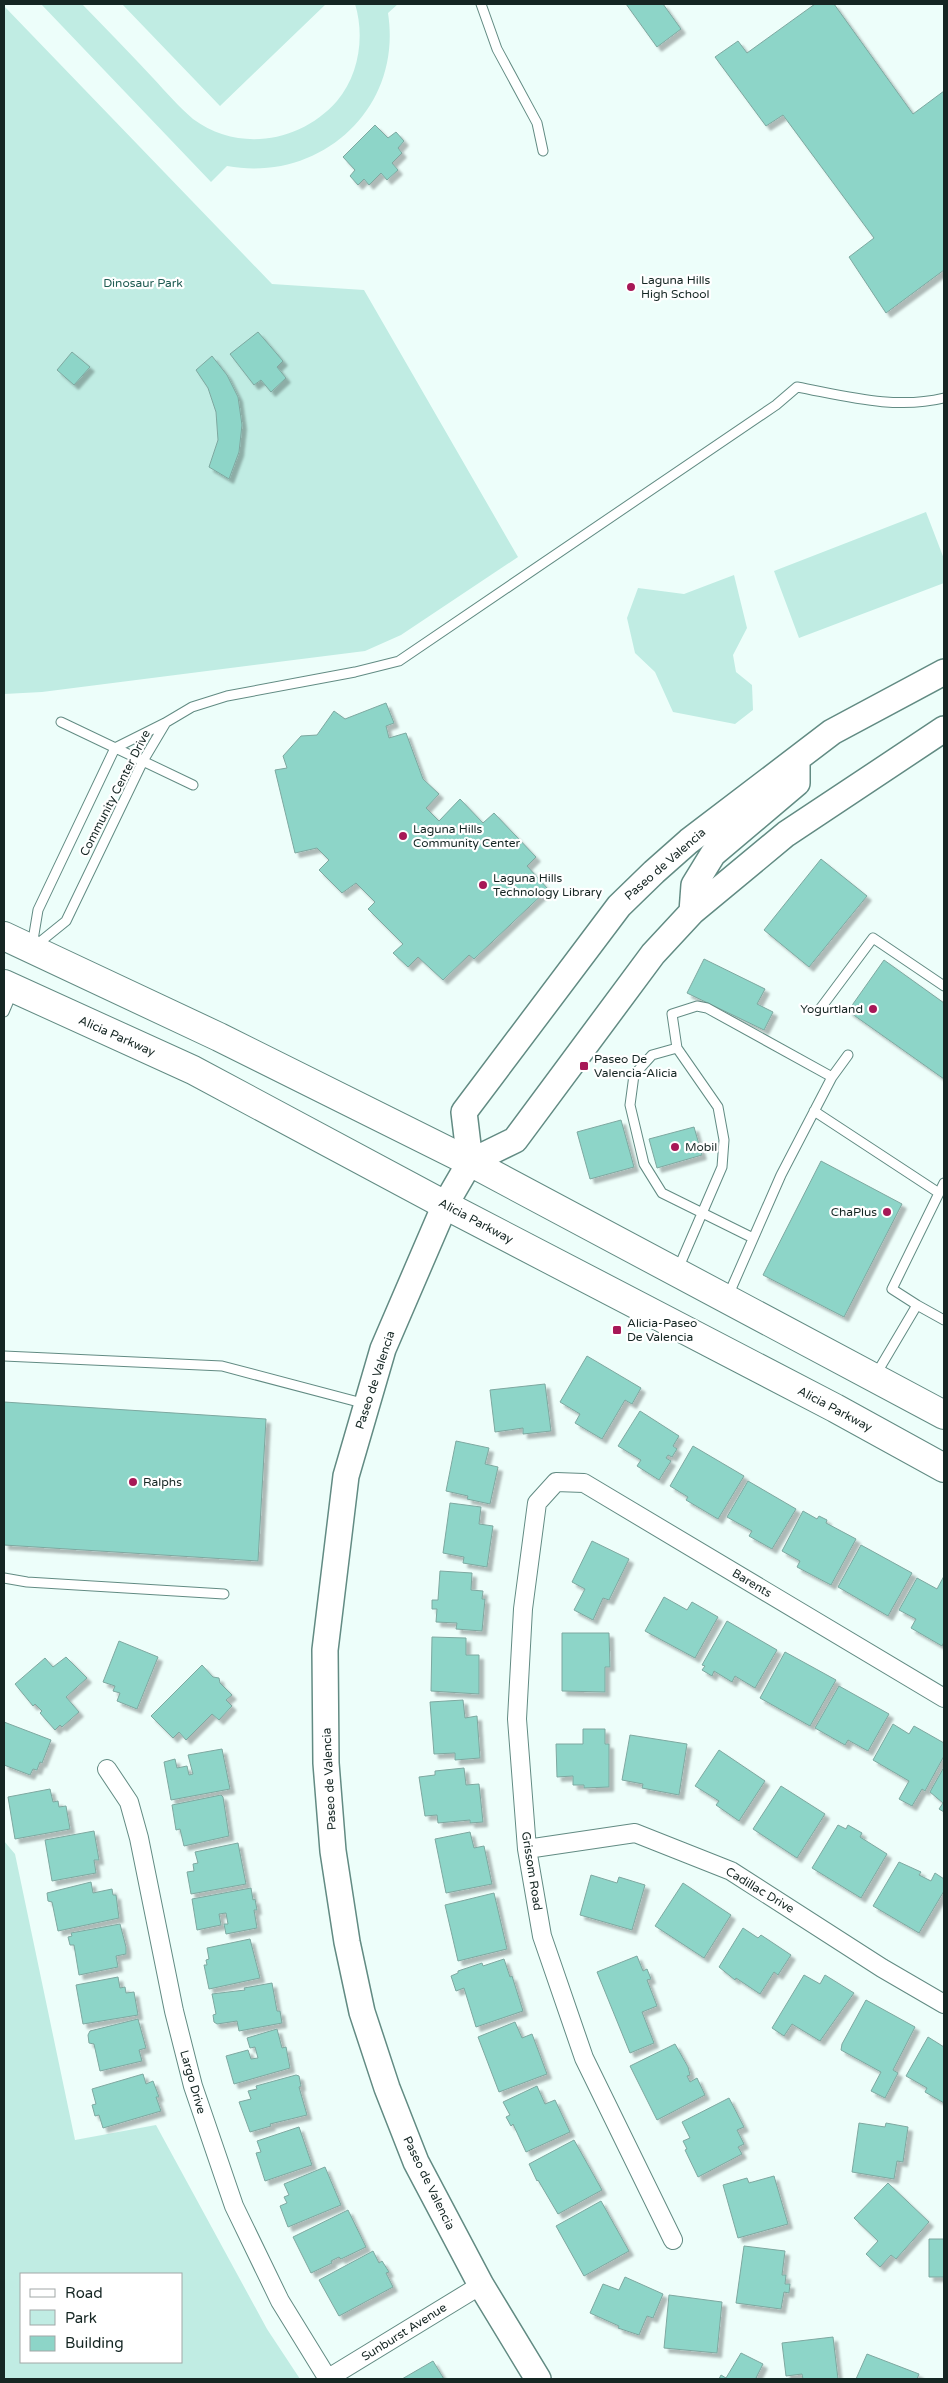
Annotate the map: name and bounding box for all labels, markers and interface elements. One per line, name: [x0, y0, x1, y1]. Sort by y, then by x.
place label: Laguna Hills High School: [641, 273, 711, 301]
park label: Dinosaur Park: [103, 276, 183, 290]
marker: Laguna Hills High School: [625, 281, 637, 293]
street label: Community Center Drive: [77, 727, 153, 858]
place label: Laguna Hills Community Center: [413, 822, 521, 850]
street label: Paseo de Valencia: [622, 825, 708, 903]
marker: Laguna Hills Community Center: [397, 830, 409, 842]
place label: Laguna Hills Technology Library: [493, 871, 602, 899]
marker: Laguna Hills Technology Library: [477, 879, 489, 891]
place label: Yogurtland: [800, 1002, 863, 1016]
marker: Yogurtland: [867, 1003, 879, 1015]
street label: Alicia Parkway: [77, 1013, 158, 1059]
place label: Paseo De Valencia-Alicia: [594, 1052, 677, 1080]
marker: Paseo De Valencia-Alicia: [578, 1060, 590, 1072]
place label: Mobil: [685, 1140, 717, 1154]
marker: Mobil: [669, 1141, 681, 1153]
street label: Alicia Parkway: [436, 1196, 516, 1247]
place label: ChaPlus: [831, 1205, 877, 1219]
marker: ChaPlus: [881, 1206, 893, 1218]
place label: Alicia-Paseo De Valencia: [627, 1316, 697, 1344]
marker: Alicia-Paseo De Valencia: [611, 1324, 623, 1336]
street label: Paseo de Valencia: [352, 1329, 398, 1431]
street label: Alicia Parkway: [795, 1384, 875, 1435]
place label: Ralphs: [143, 1475, 182, 1489]
marker: Ralphs: [127, 1476, 139, 1488]
street label: Barents: [730, 1566, 775, 1600]
street label: Paseo de Valencia: [319, 1727, 339, 1831]
street label: Grissom Road: [519, 1831, 545, 1911]
street label: Cadillac Drive: [723, 1864, 797, 1916]
street label: Largo Drive: [177, 2049, 209, 2116]
street label: Paseo de Valencia: [400, 2134, 458, 2232]
legend: [20, 2273, 182, 2363]
text: Road: [65, 2284, 103, 2302]
street label: Sunburst Avenue: [359, 2300, 449, 2364]
text: Park: [65, 2309, 97, 2327]
text: Building: [65, 2334, 124, 2352]

